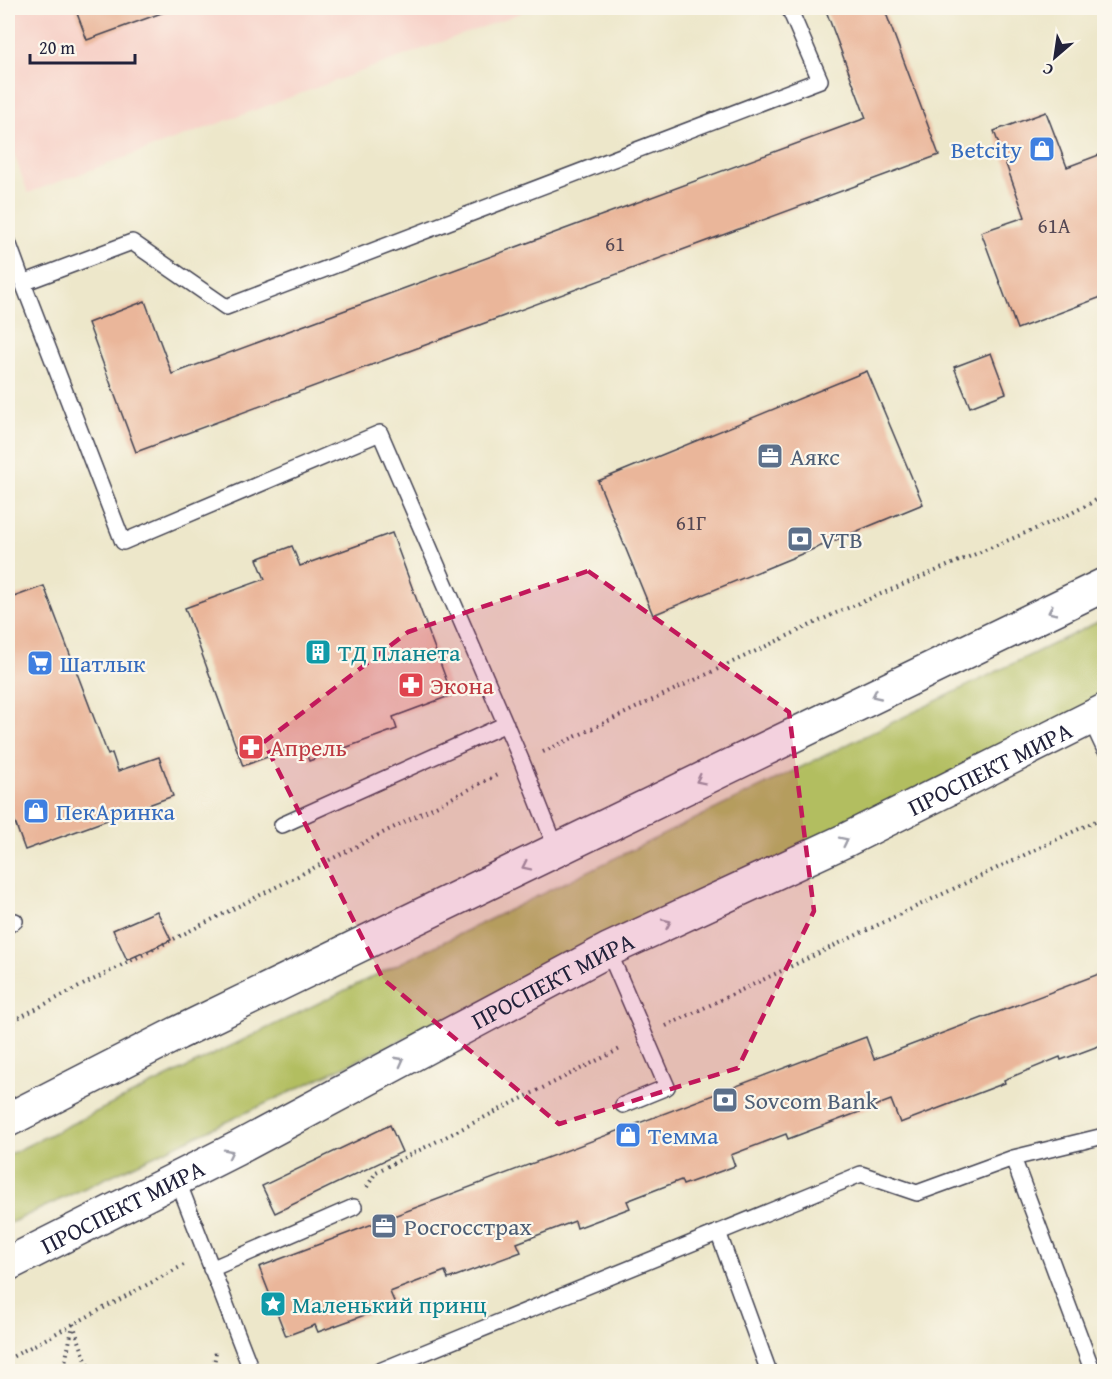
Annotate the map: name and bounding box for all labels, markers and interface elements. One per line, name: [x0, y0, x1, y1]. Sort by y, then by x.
scale bar: [30, 27, 135, 65]
north arrow: [1025, 27, 1085, 87]
text: 20 m: [39, 34, 75, 61]
text: С: [1038, 57, 1058, 83]
place label: Betcity: [951, 132, 1022, 167]
shop icon: Betcity: [1027, 134, 1057, 164]
house number: 61А: [1038, 210, 1071, 241]
house number: 61: [605, 228, 625, 259]
place label: Аякс: [790, 439, 840, 474]
office icon: Аякс: [755, 441, 785, 471]
house number: 61Г: [676, 507, 706, 538]
place label: VTB: [820, 522, 863, 557]
bank icon: VTB: [785, 524, 815, 554]
one-way arrow: [1048, 604, 1059, 616]
place label: ТД Планета: [338, 635, 461, 670]
building icon: ТД Планета: [303, 637, 333, 667]
place label: Шатлык: [60, 646, 146, 681]
supermarket icon: Шатлык: [25, 648, 55, 678]
place label: Экона: [430, 668, 494, 703]
pharmacy icon: Экона: [396, 670, 426, 700]
one-way arrow: [872, 687, 883, 699]
street label: ПРОСПЕКТ МИРА: [901, 712, 1078, 824]
place label: Апрель: [270, 730, 347, 765]
pharmacy icon: Апрель: [236, 732, 266, 762]
one-way arrow: [696, 772, 707, 784]
place label: ПекАринка: [56, 794, 176, 829]
shop icon: ПекАринка: [21, 796, 51, 826]
one-way arrow: [837, 837, 848, 848]
one-way arrow: [521, 858, 532, 870]
one-way arrow: [660, 919, 671, 931]
street label: ПРОСПЕКТ МИРА: [465, 923, 640, 1038]
one-way arrow: [394, 1057, 405, 1068]
place label: Sovcom Bank: [744, 1083, 879, 1118]
bank icon: Sovcom Bank: [710, 1085, 740, 1115]
place label: Темма: [648, 1118, 719, 1153]
shop icon: Темма: [613, 1120, 643, 1150]
one-way arrow: [222, 1149, 233, 1160]
street label: ПРОСПЕКТ МИРА: [34, 1150, 211, 1262]
place label: Росгосстрах: [404, 1209, 532, 1244]
office icon: Росгосстрах: [369, 1211, 399, 1241]
place label: Маленький принц: [292, 1287, 487, 1322]
place icon: Маленький принц: [258, 1289, 288, 1319]

